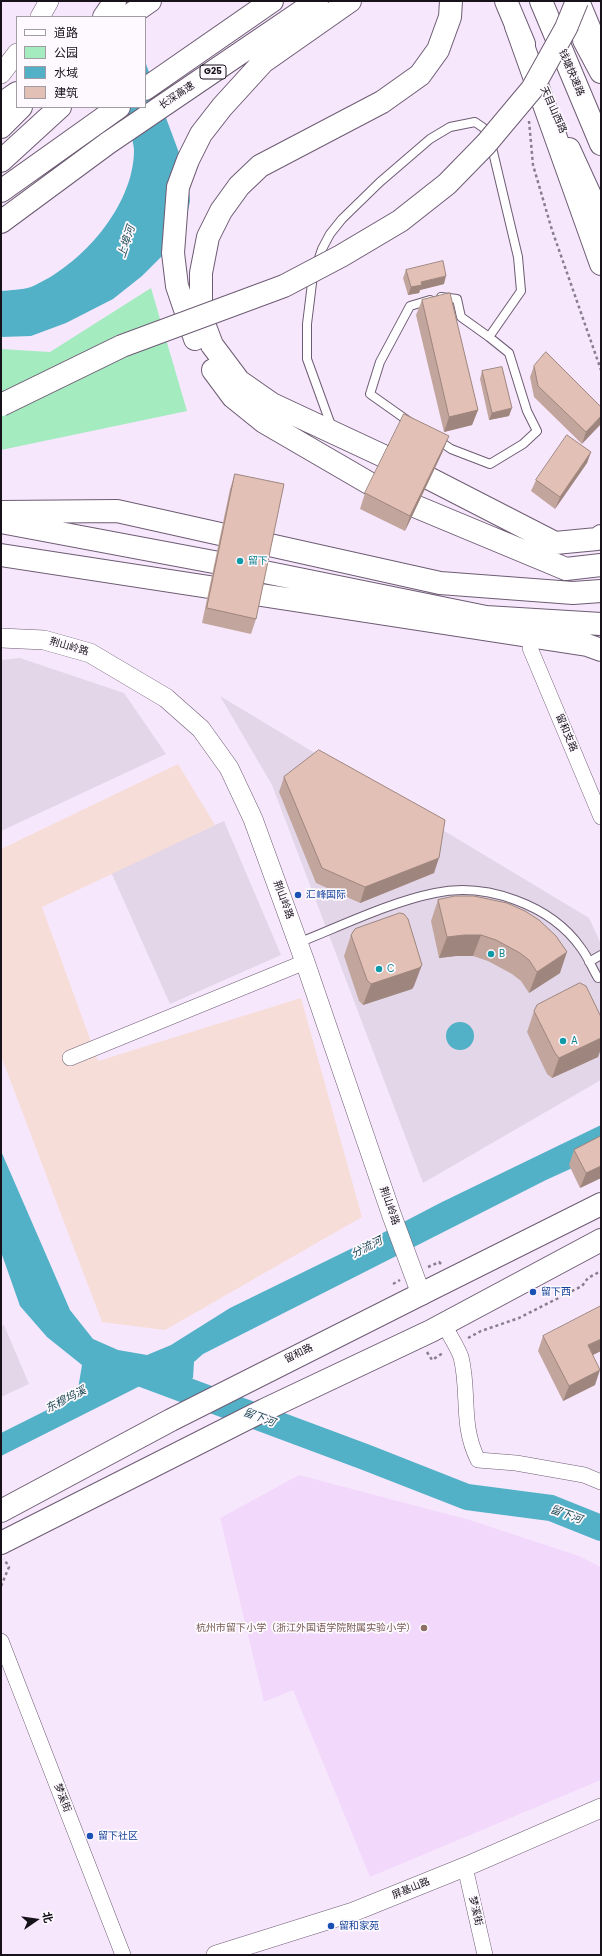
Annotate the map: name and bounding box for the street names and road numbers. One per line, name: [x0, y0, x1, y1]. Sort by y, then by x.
street label: 钱塘快速路: [556, 48, 586, 98]
road number: G25: [200, 65, 226, 79]
street label: 长深高速: [157, 80, 197, 112]
street label: 天目山西路: [537, 85, 569, 135]
street label: 荆山岭路: [48, 636, 90, 658]
street label: 留和支路: [553, 712, 579, 754]
street label: 荆山岭路: [271, 879, 295, 921]
street label: 荆山岭路: [377, 1185, 401, 1227]
street label: 留和路: [283, 1342, 315, 1366]
street label: 梦溪街: [51, 1782, 73, 1814]
street label: 屏基山路: [390, 1876, 432, 1902]
street label: 梦溪街: [466, 1895, 484, 1927]

